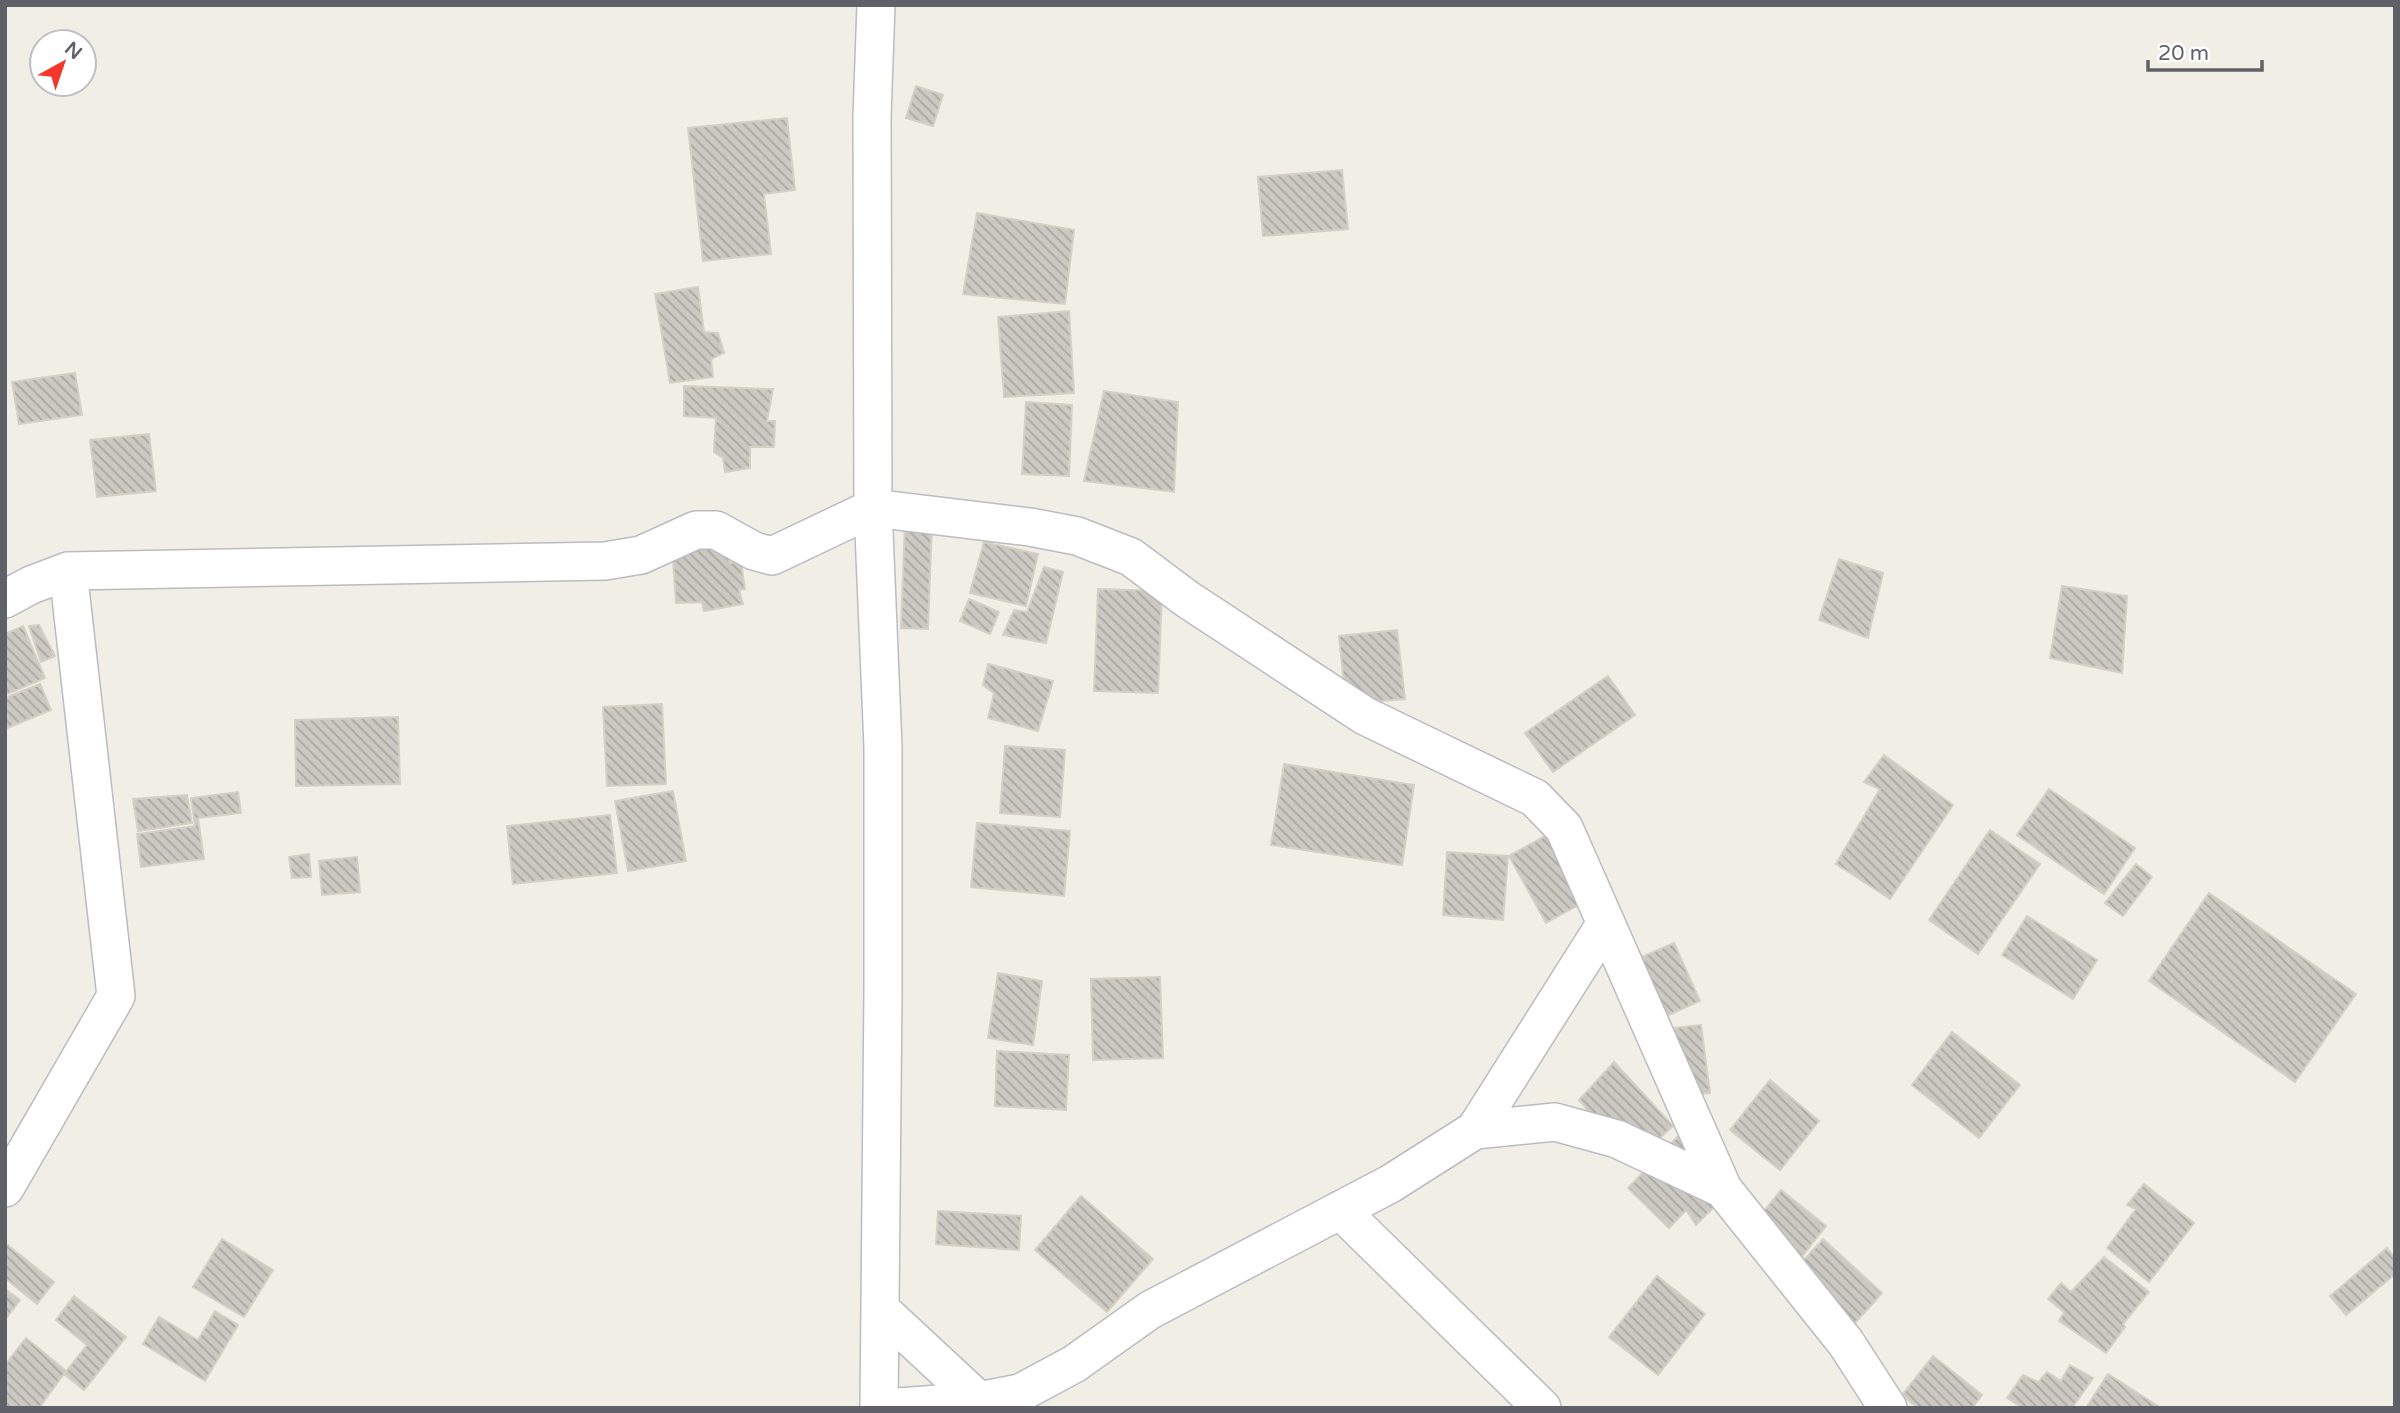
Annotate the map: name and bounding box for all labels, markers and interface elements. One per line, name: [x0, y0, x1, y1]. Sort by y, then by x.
north arrow: [28, 28, 98, 98]
scale bar: [2148, 28, 2262, 72]
text: N: [60, 37, 86, 64]
text: 20 m: [2158, 41, 2209, 66]

